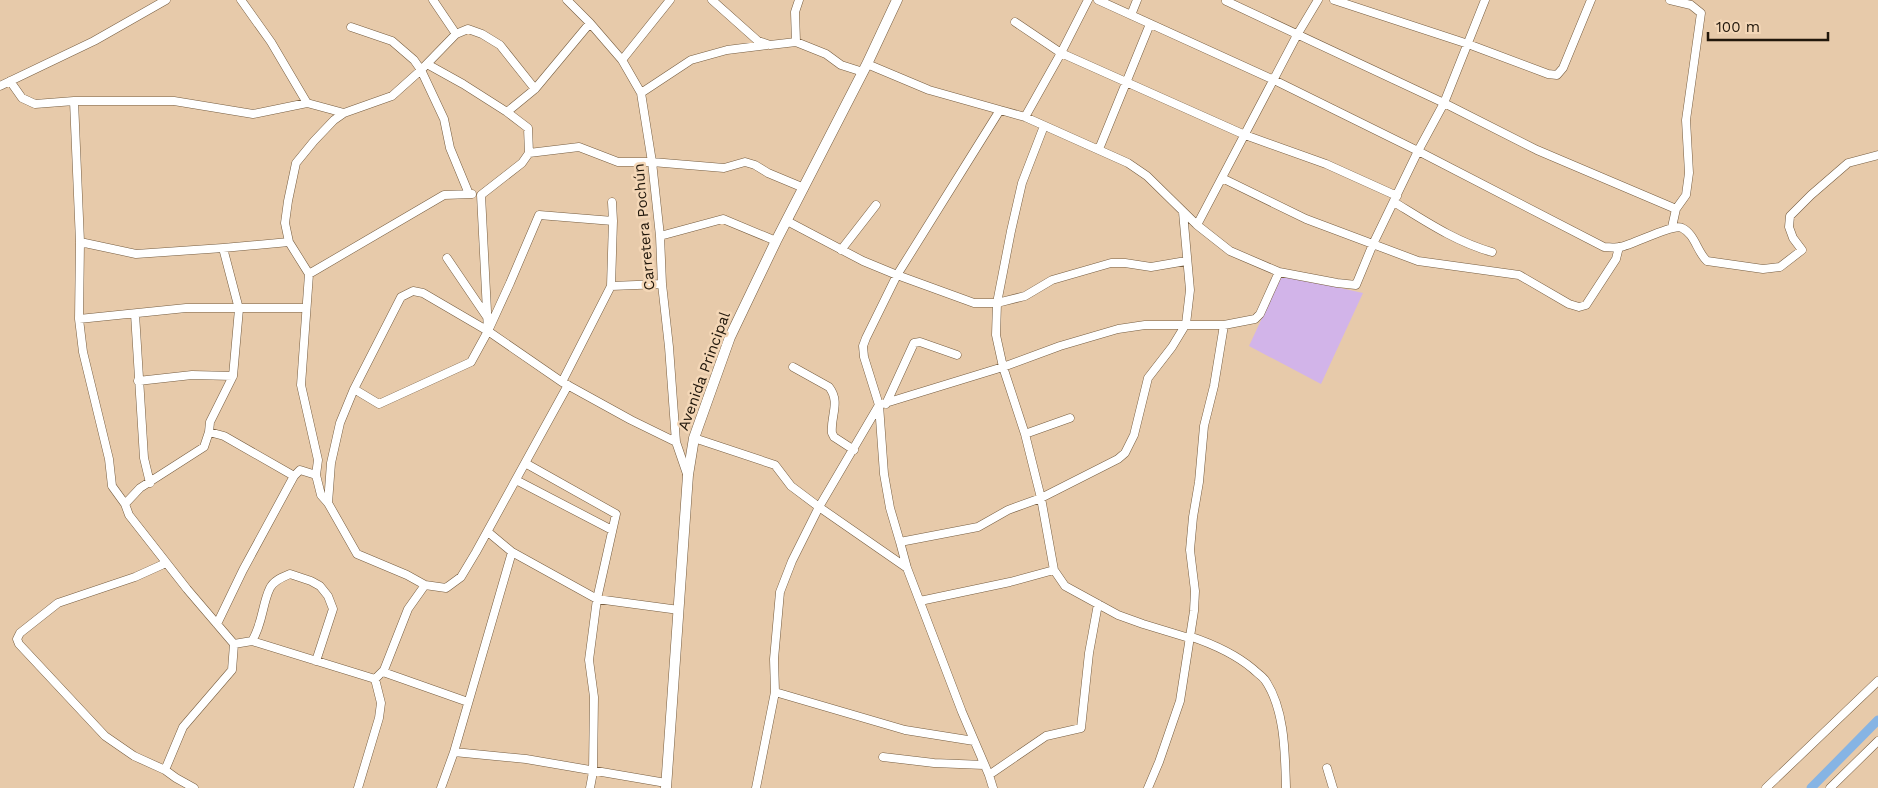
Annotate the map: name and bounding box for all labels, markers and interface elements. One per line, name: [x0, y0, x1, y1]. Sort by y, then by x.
scale bar: [1708, 10, 1828, 42]
text: 100 m: [1716, 18, 1760, 36]
street label: Carretera Pochún: [629, 163, 659, 291]
street label: Avenida Principal: [674, 309, 734, 433]

